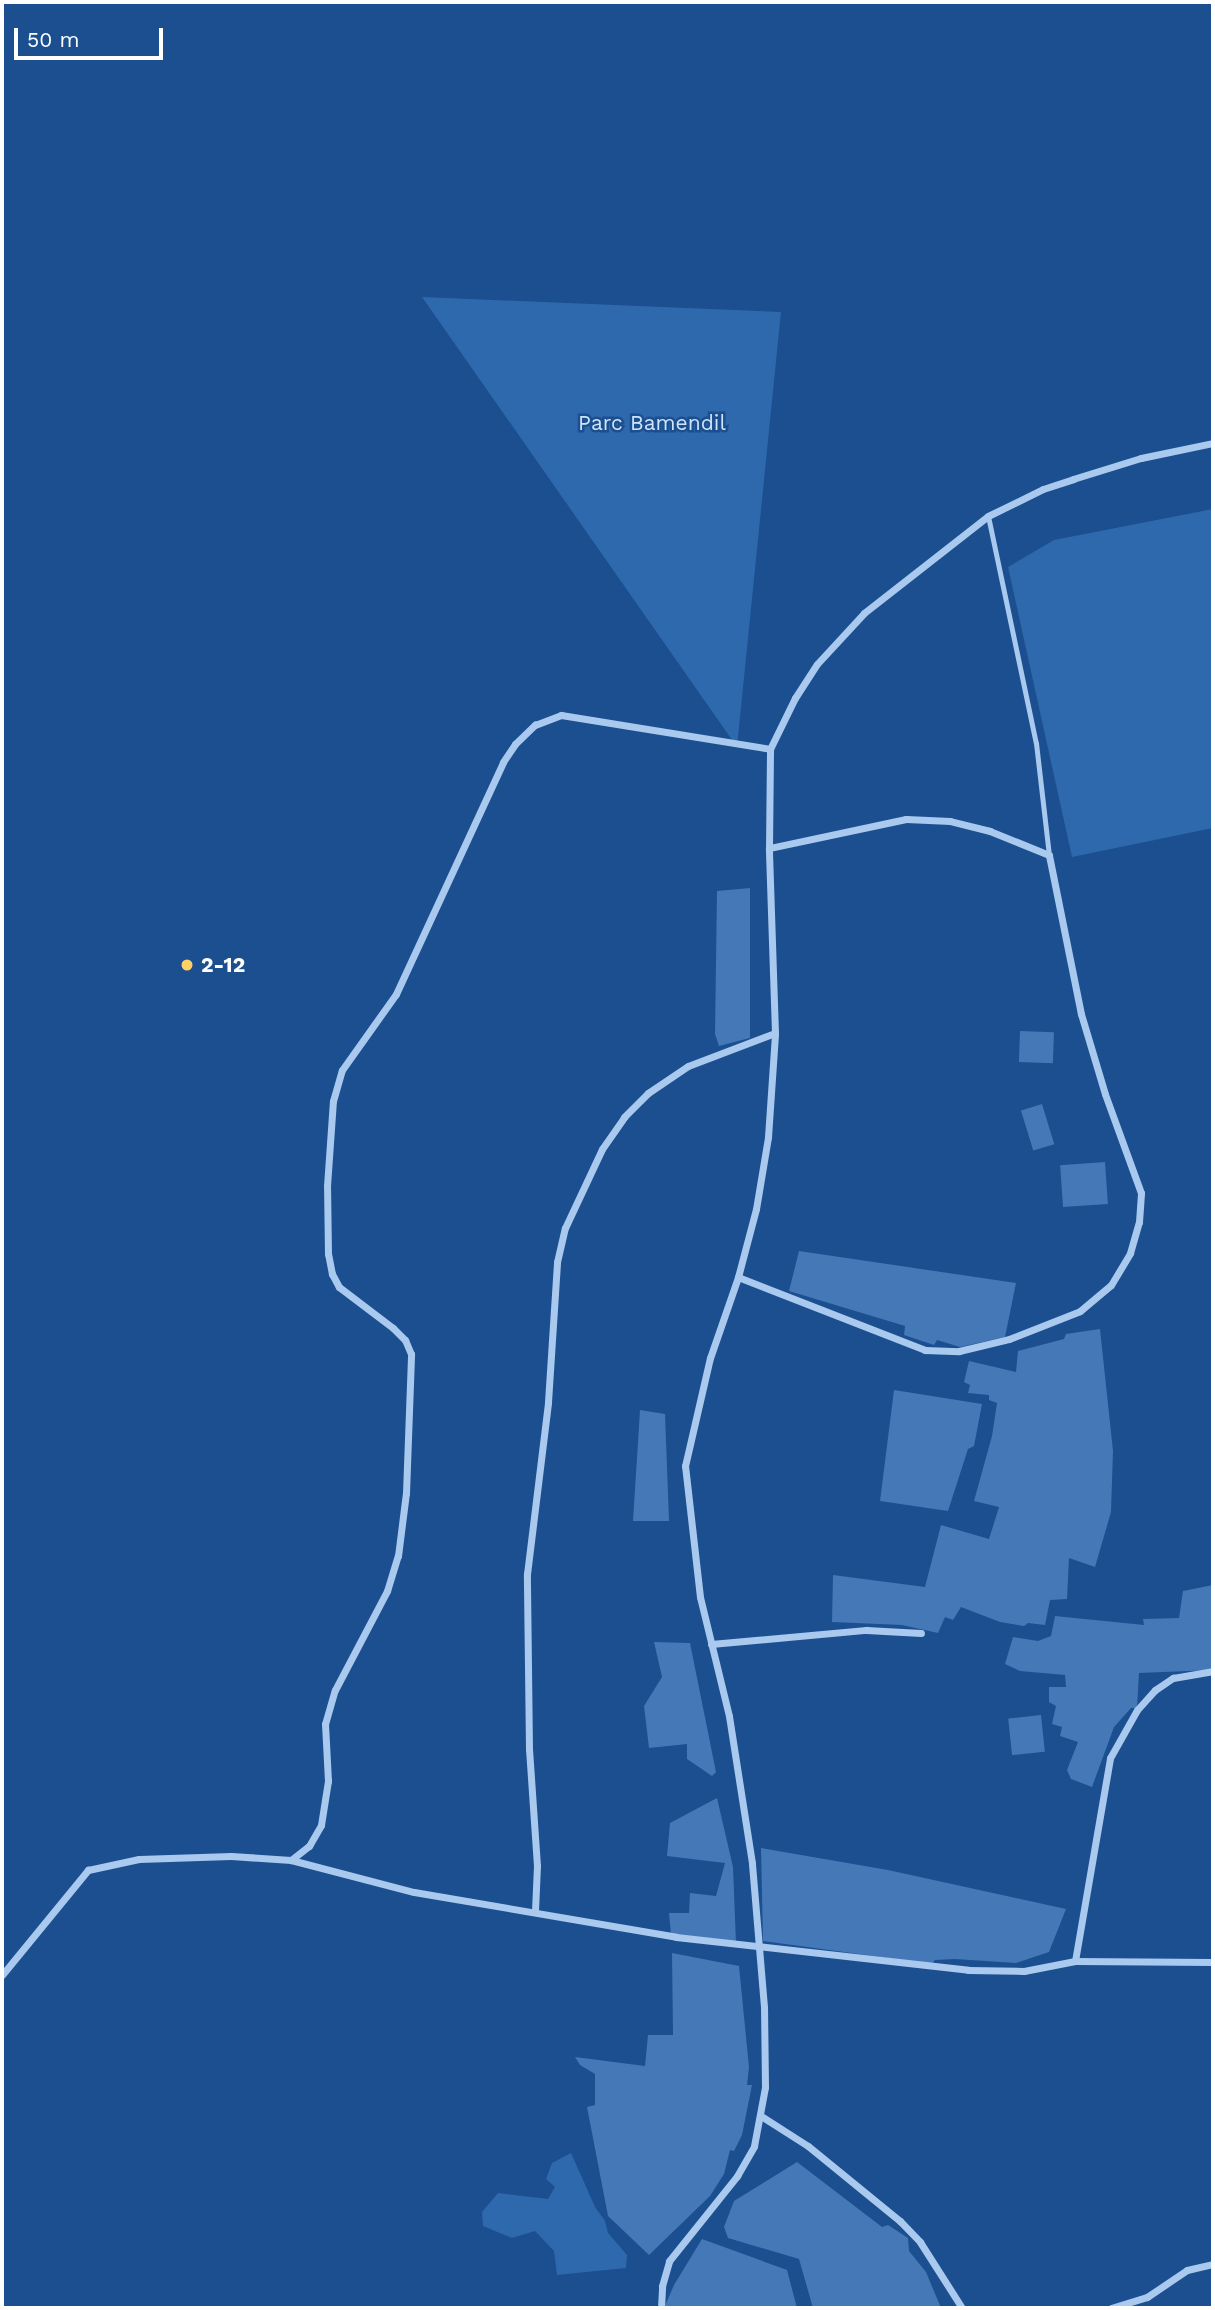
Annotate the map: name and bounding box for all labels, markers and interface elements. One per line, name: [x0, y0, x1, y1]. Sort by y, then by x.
scale bar: [18, 14, 166, 58]
text: 50 m: [27, 27, 79, 52]
park label: Parc Bamendil: [578, 410, 726, 436]
place label: 2-12: [201, 952, 245, 978]
marker: 2-12: [179, 957, 195, 973]

